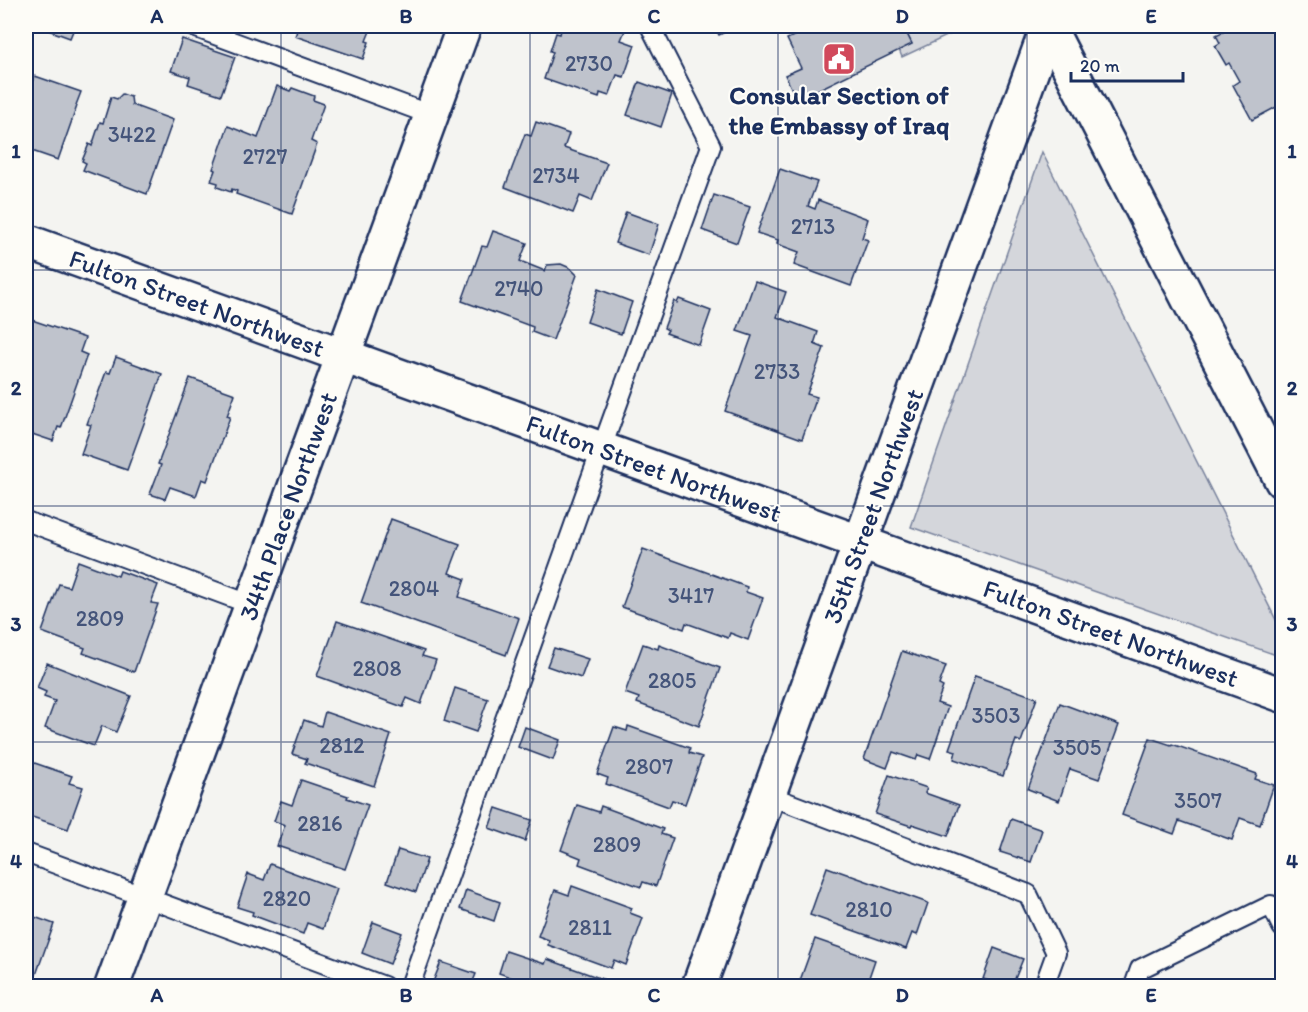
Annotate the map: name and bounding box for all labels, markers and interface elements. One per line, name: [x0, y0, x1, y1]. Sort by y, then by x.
text: A: [150, 4, 164, 28]
text: B: [400, 4, 413, 28]
text: C: [648, 4, 661, 28]
text: D: [895, 4, 909, 28]
text: E: [1145, 4, 1157, 28]
public building icon: Consular Section of the Embassy of Iraq: [821, 41, 857, 77]
scale bar: [1071, 45, 1184, 83]
house number: 2730: [565, 50, 613, 77]
text: 20 m: [1080, 55, 1120, 77]
place label: Consular Section of the Embassy of Iraq: [729, 79, 949, 141]
house number: 3422: [108, 121, 157, 148]
text: 1: [11, 139, 21, 163]
text: 1: [1287, 139, 1297, 163]
house number: 2727: [243, 143, 288, 170]
house number: 2734: [532, 162, 580, 189]
house number: 2713: [791, 213, 835, 240]
street label: Fulton Street Northwest: [65, 242, 329, 364]
house number: 2740: [494, 275, 544, 302]
house number: 2733: [754, 358, 800, 385]
text: 2: [11, 376, 22, 400]
text: 2: [1287, 376, 1298, 400]
street label: 35th Street Northwest: [816, 384, 930, 628]
street label: 34th Place Northwest: [232, 387, 344, 625]
street label: Fulton Street Northwest: [522, 407, 786, 529]
street label: Fulton Street Northwest: [979, 572, 1243, 694]
house number: 2804: [389, 575, 439, 602]
house number: 3417: [668, 582, 714, 609]
house number: 2809: [76, 605, 124, 632]
text: 3: [11, 612, 22, 636]
text: 3: [1287, 612, 1298, 636]
house number: 2808: [352, 655, 402, 682]
house number: 2805: [648, 667, 696, 694]
house number: 3503: [971, 702, 1021, 729]
house number: 2812: [319, 732, 365, 759]
house number: 3505: [1053, 734, 1101, 761]
house number: 2807: [625, 753, 673, 780]
house number: 3507: [1174, 787, 1222, 814]
house number: 2816: [297, 810, 343, 837]
house number: 2809: [593, 831, 641, 858]
text: 4: [10, 849, 22, 873]
text: 4: [1286, 849, 1298, 873]
house number: 2820: [263, 885, 311, 912]
house number: 2810: [845, 896, 893, 923]
house number: 2811: [568, 914, 612, 941]
text: A: [150, 983, 164, 1007]
text: B: [400, 983, 413, 1007]
text: C: [648, 983, 661, 1007]
text: D: [895, 983, 909, 1007]
text: E: [1145, 983, 1157, 1007]

